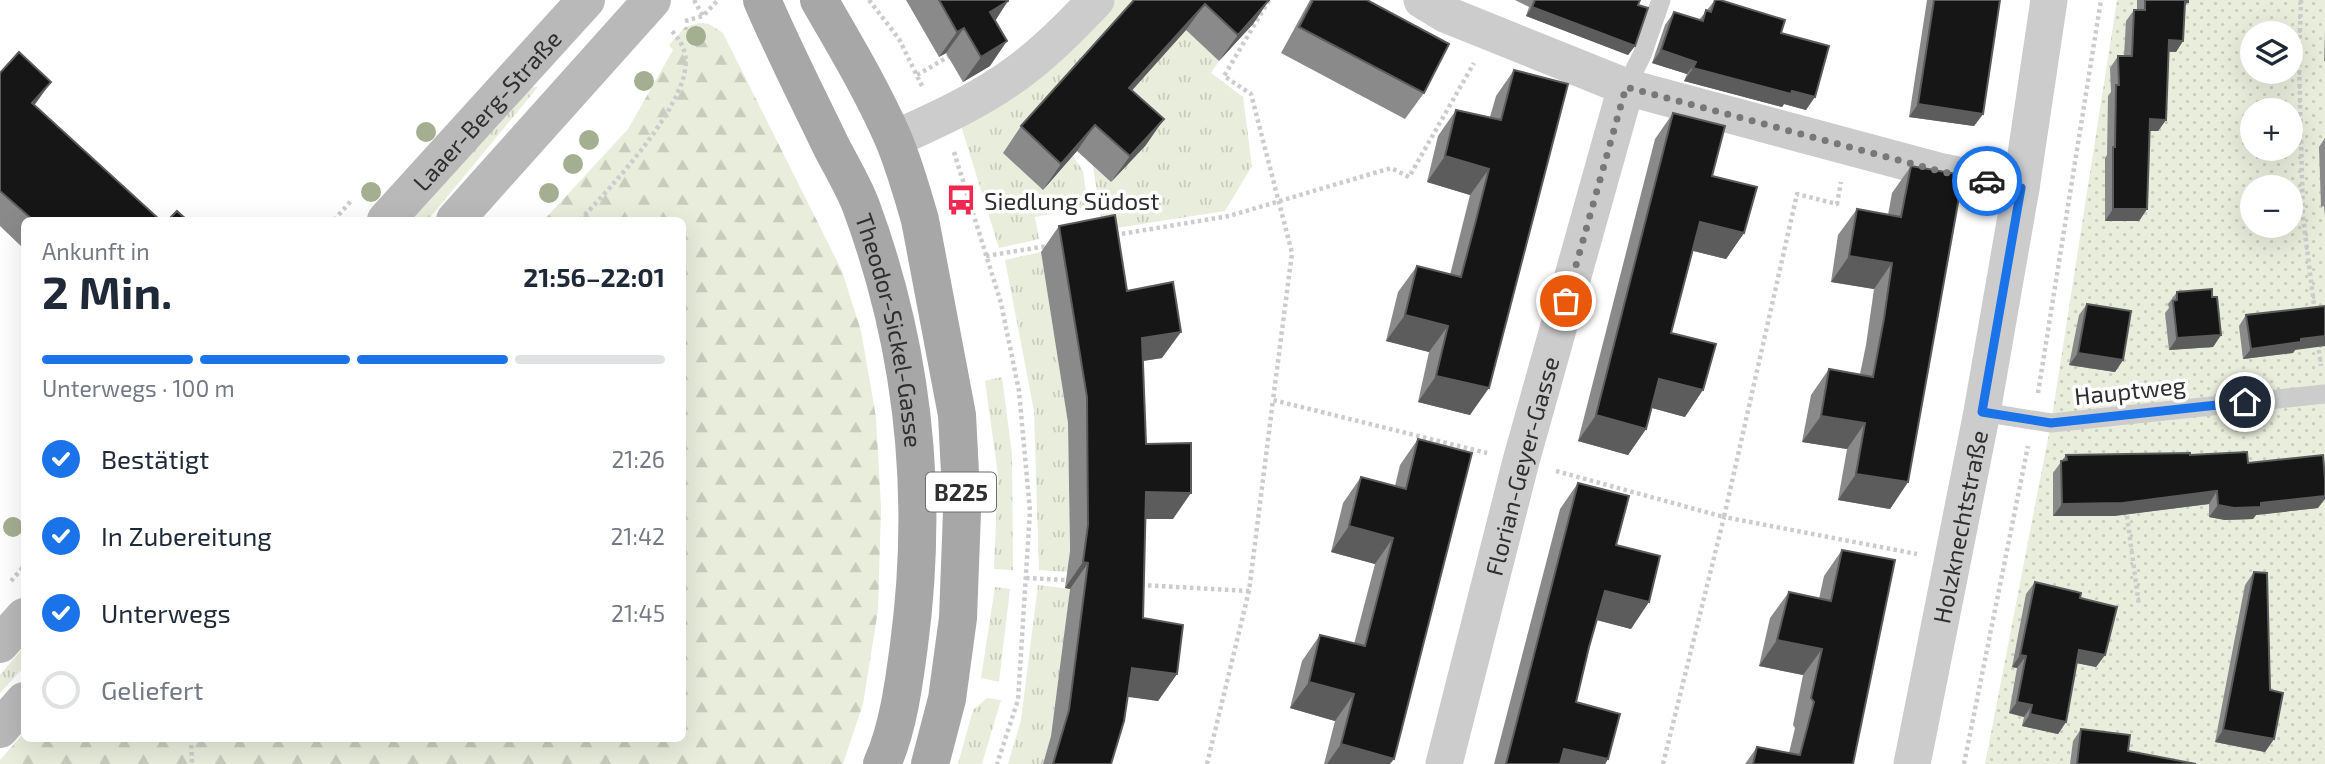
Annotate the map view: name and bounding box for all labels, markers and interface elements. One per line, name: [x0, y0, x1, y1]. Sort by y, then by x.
map controls: [2240, 21, 2303, 238]
button: layers: [2240, 21, 2303, 84]
street label: Laaer-Berg-Straße: [406, 24, 566, 196]
button: +: [2240, 98, 2303, 161]
courier: [1952, 146, 2022, 216]
icon: car: [1968, 162, 2006, 200]
button: −: [2240, 175, 2303, 238]
bus stop icon: Siedlung Südost: [944, 183, 978, 217]
place label: Siedlung Südost: [984, 186, 1159, 215]
street label: Theodor-Sickel-Gasse: [850, 209, 929, 449]
text: Ankunft in: [42, 237, 150, 265]
text: 21:56–22:01: [523, 261, 665, 292]
text: 2 Min.: [42, 263, 172, 318]
pin: [1536, 271, 1596, 331]
icon: bag: [1547, 282, 1585, 320]
street label: Florian-Geyer-Gasse: [1478, 353, 1564, 578]
street label: Hauptweg: [2073, 370, 2187, 410]
pin: [2215, 372, 2275, 432]
text: Unterwegs · 100 m: [42, 374, 235, 402]
icon: home: [2226, 383, 2264, 421]
street label: Holzknechtstraße: [1926, 428, 1993, 626]
icon: check: [42, 440, 80, 478]
text: Bestätigt: [101, 443, 209, 474]
text: 21:26: [611, 445, 665, 473]
road number: B225: [926, 472, 996, 512]
icon: check: [42, 517, 80, 555]
text: In Zubereitung: [101, 520, 272, 551]
text: 21:42: [610, 522, 665, 550]
icon: check: [42, 594, 80, 632]
text: Unterwegs: [101, 597, 231, 628]
text: 21:45: [611, 599, 665, 627]
text: Geliefert: [101, 674, 203, 705]

